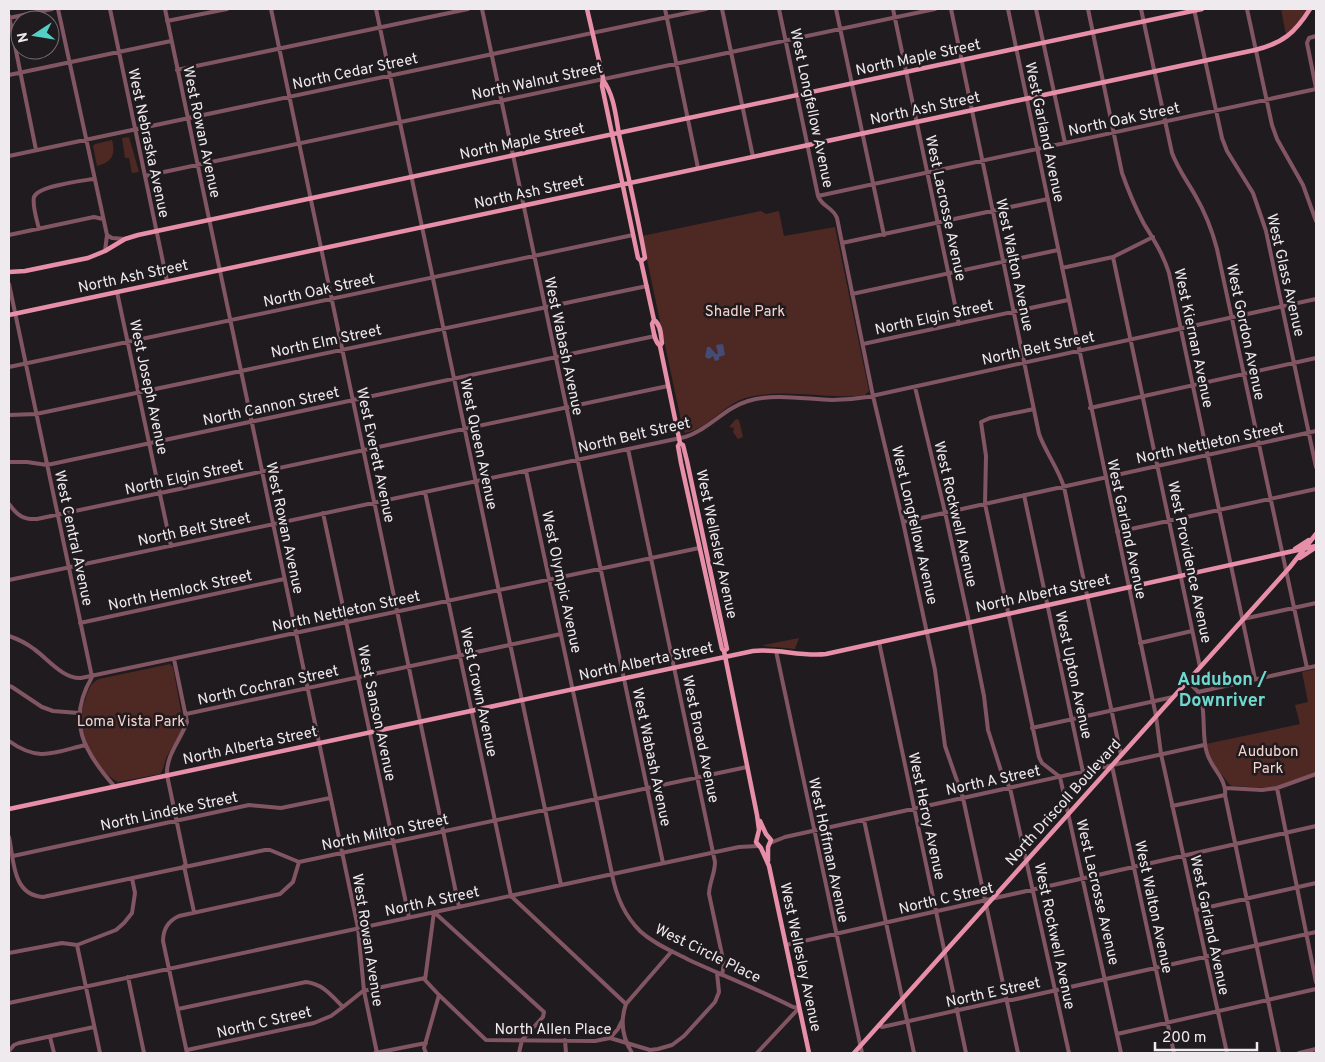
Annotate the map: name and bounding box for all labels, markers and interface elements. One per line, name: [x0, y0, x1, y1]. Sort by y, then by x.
north arrow: [10, 10, 60, 60]
street label: West Longfellow Avenue: [784, 27, 837, 190]
text: N: [14, 31, 33, 44]
street label: North Maple Street: [854, 36, 983, 81]
street label: North Cedar Street: [291, 50, 420, 95]
street label: North Walnut Street: [470, 59, 605, 106]
street label: West Garland Avenue: [1019, 61, 1068, 204]
street label: West Rowan Avenue: [177, 65, 224, 200]
street label: West Nebraska Avenue: [122, 67, 173, 220]
street label: North Ash Street: [868, 89, 982, 130]
street label: North Oak Street: [1067, 99, 1182, 142]
street label: North Maple Street: [458, 120, 587, 165]
street label: West Lacrosse Avenue: [920, 133, 969, 283]
street label: North Ash Street: [472, 173, 586, 214]
street label: West Walton Avenue: [990, 197, 1037, 333]
street label: West Glass Avenue: [1261, 212, 1308, 339]
street label: North Ash Street: [76, 257, 190, 298]
street label: West Gordon Avenue: [1221, 263, 1268, 402]
street label: West Kiernan Avenue: [1168, 267, 1217, 410]
street label: North Oak Street: [262, 270, 377, 313]
street label: West Wabash Avenue: [539, 275, 587, 417]
street label: North Elgin Street: [873, 297, 995, 340]
park label: Shadle Park: [705, 303, 785, 322]
street label: West Joseph Avenue: [124, 318, 171, 457]
street label: North Elm Street: [269, 321, 383, 363]
street label: North Belt Street: [980, 328, 1096, 371]
street label: West Queen Avenue: [454, 377, 501, 512]
street label: North Cannon Street: [201, 384, 341, 431]
street label: West Everett Avenue: [351, 386, 398, 525]
street label: North Belt Street: [576, 414, 692, 459]
street label: North Nettleton Street: [1135, 420, 1286, 469]
street label: West Rockwell Avenue: [928, 439, 981, 589]
street label: West Longfellow Avenue: [886, 444, 941, 607]
street label: North Elgin Street: [123, 457, 245, 500]
street label: West Garland Avenue: [1101, 458, 1150, 601]
street label: West Rowan Avenue: [260, 461, 307, 596]
street label: West Wellesley Avenue: [690, 468, 741, 621]
street label: West Central Avenue: [49, 469, 96, 608]
street label: West Providence Avenue: [1162, 480, 1215, 645]
street label: North Belt Street: [136, 509, 252, 552]
street label: West Olympic Avenue: [536, 509, 585, 655]
street label: North Hemlock Street: [107, 567, 254, 616]
street label: North Alberta Street: [974, 571, 1112, 618]
street label: North Nettleton Street: [271, 588, 422, 637]
street label: West Upton Avenue: [1050, 610, 1095, 741]
street label: West Crown Avenue: [455, 626, 501, 759]
street label: North Alberta Street: [577, 639, 715, 686]
street label: West Sanson Avenue: [352, 644, 399, 783]
street label: North Cochran Street: [196, 662, 341, 711]
district label: Audubon / Downriver: [1177, 669, 1267, 713]
street label: West Broad Avenue: [677, 674, 722, 805]
street label: West Wabash Avenue: [627, 686, 675, 828]
park label: Loma Vista Park: [77, 713, 185, 732]
street label: North Alberta Street: [181, 723, 319, 770]
street label: North Driscoll Boulevard: [1002, 736, 1126, 870]
park label: Audubon Park: [1238, 743, 1298, 779]
street label: West Heroy Avenue: [903, 751, 948, 882]
street label: North A Street: [944, 762, 1042, 801]
street label: West Hoffman Avenue: [803, 776, 852, 925]
street label: North Lindeke Street: [99, 789, 240, 836]
street label: North Milton Street: [320, 811, 450, 856]
street label: West Lacrosse Avenue: [1071, 818, 1123, 967]
street label: West Walton Avenue: [1129, 839, 1176, 975]
street label: West Garland Avenue: [1184, 854, 1233, 997]
street label: West Rockwell Avenue: [1029, 861, 1078, 1011]
street label: West Rowan Avenue: [347, 872, 386, 1008]
street label: North C Street: [897, 879, 996, 920]
street label: West Wellesley Avenue: [774, 881, 825, 1034]
street label: North A Street: [383, 883, 481, 922]
street label: West Circle Place: [651, 920, 763, 988]
street label: North E Street: [944, 974, 1042, 1013]
street label: North C Street: [215, 1003, 314, 1044]
scale bar: [1155, 1020, 1258, 1052]
street label: North Allen Place: [494, 1021, 612, 1040]
text: 200 m: [1162, 1029, 1207, 1048]

